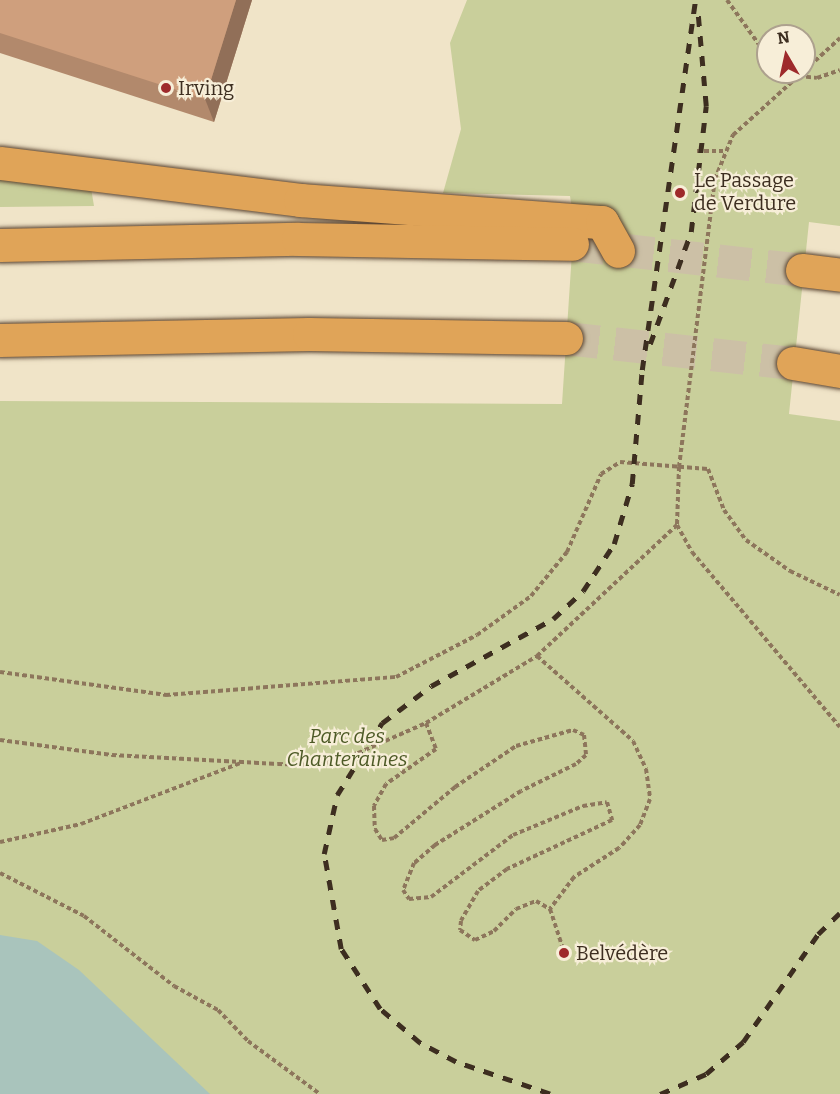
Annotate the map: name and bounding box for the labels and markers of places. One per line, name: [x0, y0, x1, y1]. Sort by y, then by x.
place label: Irving: [178, 76, 234, 100]
marker: Irving: [159, 81, 173, 95]
place label: Le Passage de Verdure: [694, 169, 796, 216]
marker: Le Passage de Verdure: [671, 184, 689, 202]
place label: Belvédère: [576, 941, 668, 965]
marker: Belvédère: [557, 946, 571, 960]

